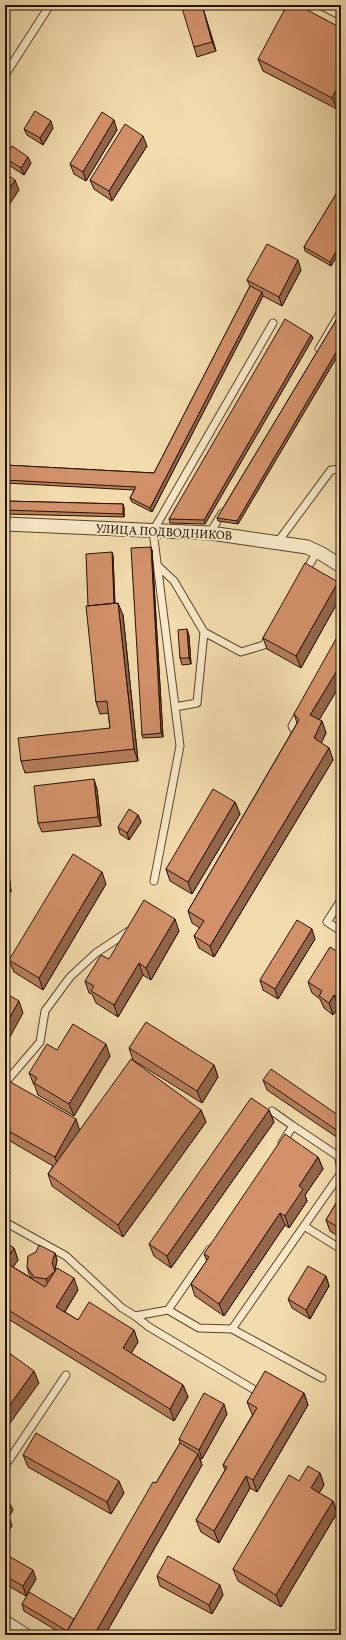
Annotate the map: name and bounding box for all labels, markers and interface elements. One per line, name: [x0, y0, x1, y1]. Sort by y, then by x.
street label: УЛИЦА ПОДВОДНИКОВ: [95, 521, 233, 545]

